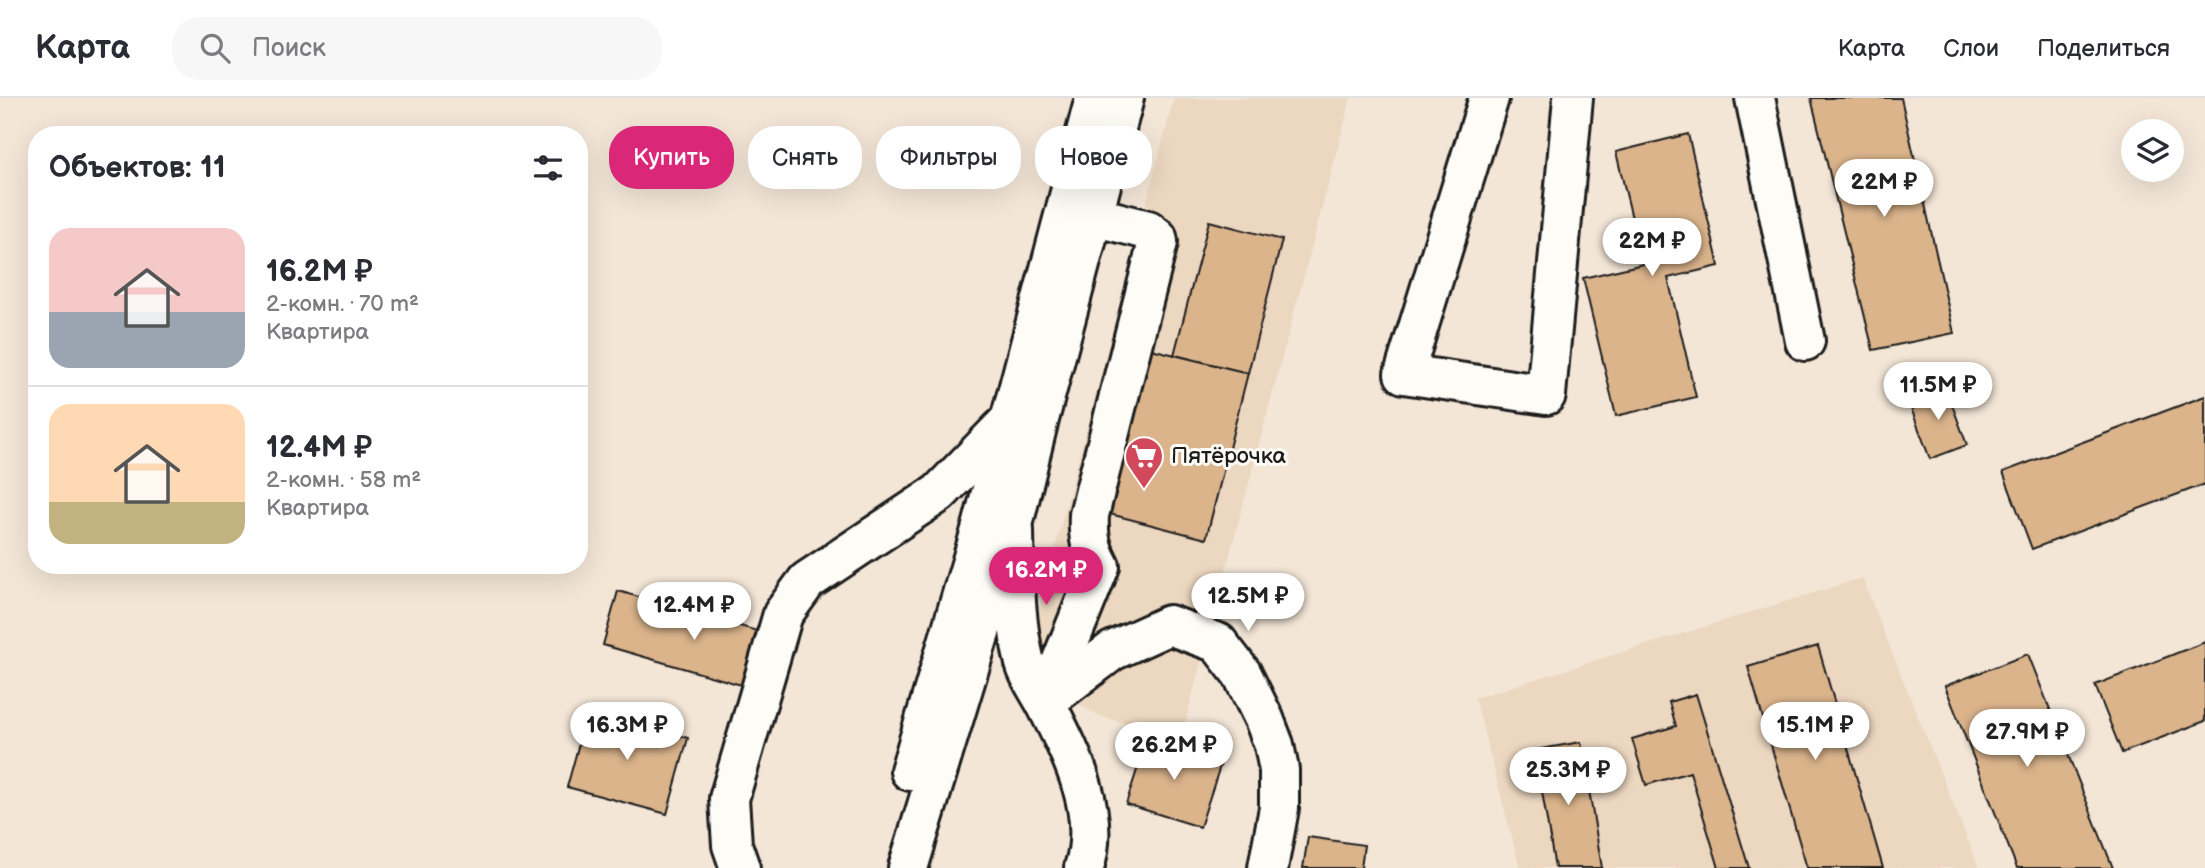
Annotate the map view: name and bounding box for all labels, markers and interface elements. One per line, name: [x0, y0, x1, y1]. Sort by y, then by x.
search box: [172, 17, 662, 80]
text: Карта: [35, 28, 130, 68]
icon: search: [196, 29, 234, 67]
text: Поиск: [252, 33, 326, 64]
text: Карта: [1838, 34, 1905, 63]
text: Слои: [1943, 34, 1999, 63]
text: Поделиться: [2037, 34, 2170, 63]
map controls: [2121, 119, 2184, 182]
button: layers: [2121, 119, 2184, 182]
chip: Купить: [609, 126, 734, 189]
chip: Снять: [748, 126, 862, 189]
chip: Фильтры: [876, 126, 1021, 189]
chip: Новое: [1035, 126, 1152, 189]
icon: filters: [529, 149, 567, 187]
text: Объектов: 11: [49, 150, 226, 186]
pin: 22M ₽: [1835, 159, 1933, 219]
text: 22M ₽: [1851, 168, 1917, 196]
pin: 22M ₽: [1603, 218, 1701, 278]
text: 22M ₽: [1619, 227, 1685, 255]
text: 16.2M ₽: [266, 254, 373, 290]
icon: home: [105, 256, 189, 340]
text: 2-комн. · 70 m²: [266, 290, 419, 318]
text: Квартира: [266, 318, 369, 346]
pin: 11.5M ₽: [1873, 362, 2003, 422]
text: 11.5M ₽: [1899, 371, 1977, 399]
text: 12.4M ₽: [266, 430, 372, 466]
icon: home: [105, 432, 189, 516]
supermarket icon: Пятёрочка: [1123, 435, 1165, 490]
place label: Пятёрочка: [1171, 442, 1287, 470]
text: 2-комн. · 58 m²: [266, 466, 421, 494]
text: Квартира: [266, 494, 369, 522]
pin: 16.2M ₽: [981, 547, 1111, 607]
text: 16.2M ₽: [1005, 556, 1087, 584]
pin: 12.5M ₽: [1183, 574, 1313, 633]
pin: 12.4M ₽: [629, 582, 759, 642]
text: 12.5M ₽: [1207, 582, 1289, 610]
text: 12.4M ₽: [653, 591, 735, 619]
pin: 16.3M ₽: [562, 702, 692, 762]
pin: 15.1M ₽: [1750, 702, 1880, 762]
pin: 27.9M ₽: [1962, 710, 2092, 769]
text: 16.3M ₽: [586, 711, 668, 739]
text: 15.1M ₽: [1776, 711, 1854, 739]
text: 27.9M ₽: [1985, 718, 2069, 746]
pin: 26.2M ₽: [1109, 722, 1239, 782]
text: 26.2M ₽: [1131, 731, 1217, 759]
pin: 25.3M ₽: [1503, 748, 1633, 807]
text: 25.3M ₽: [1526, 756, 1610, 784]

